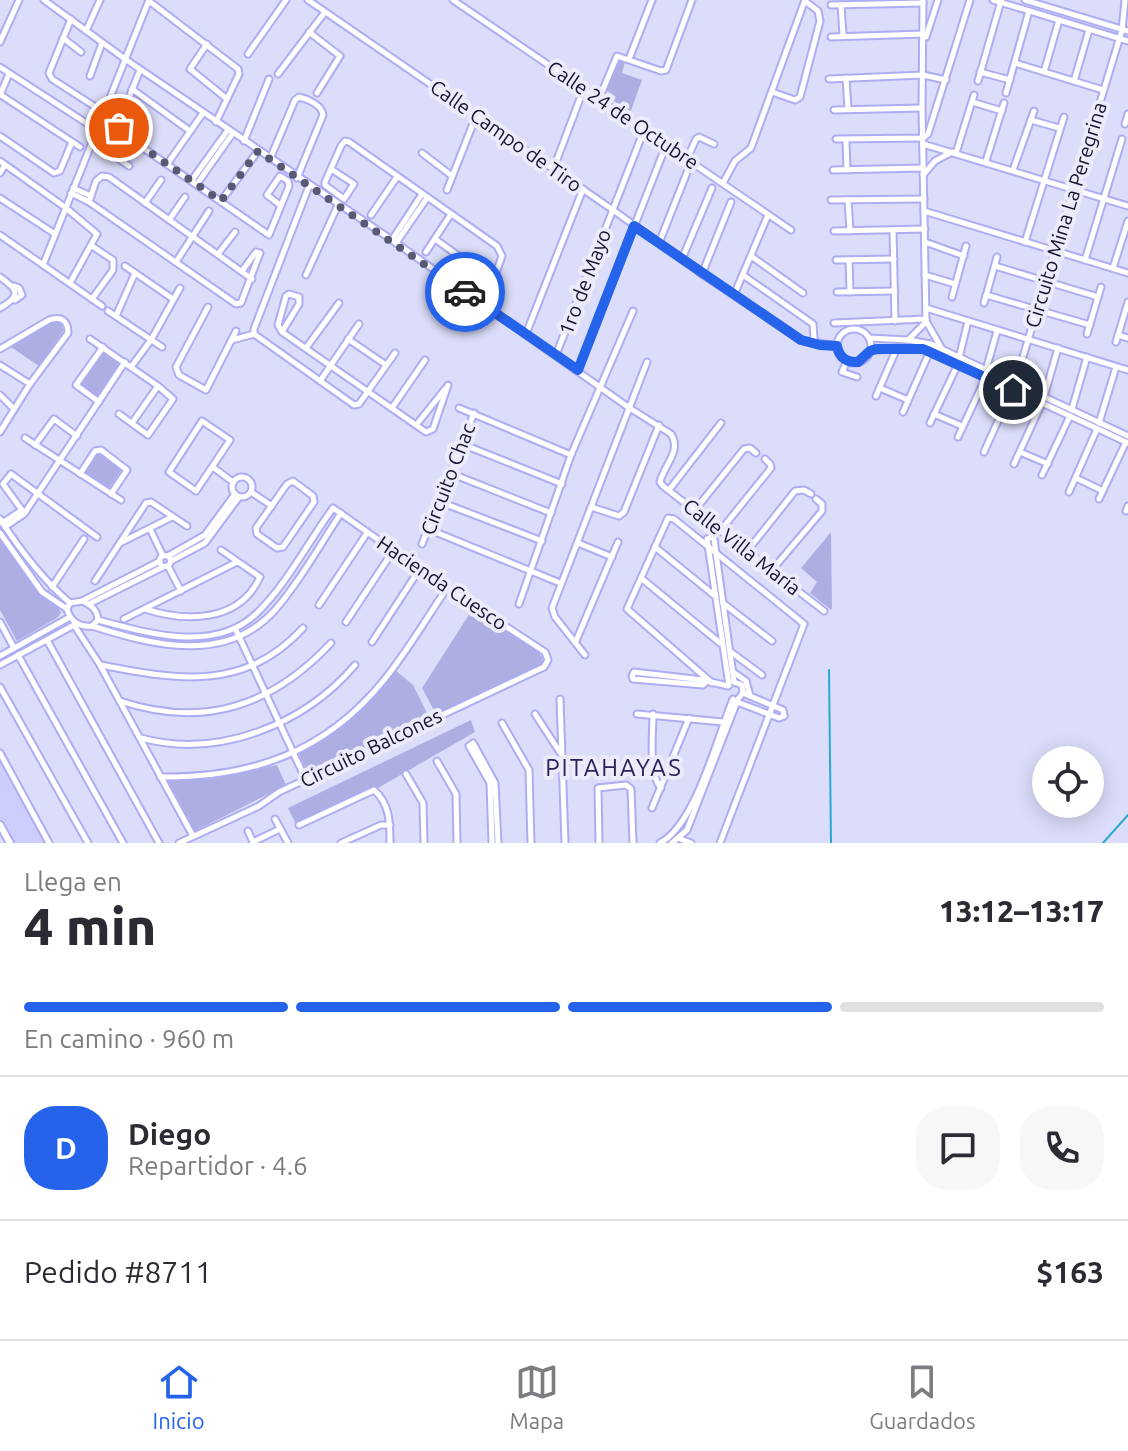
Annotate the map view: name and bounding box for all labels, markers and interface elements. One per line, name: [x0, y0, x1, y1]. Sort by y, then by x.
street label: Calle 24 de Octubre: [543, 55, 703, 174]
street label: Calle Campo de Tiro: [426, 75, 586, 196]
pin: [85, 94, 153, 162]
street label: Circuito Mina La Peregrina: [1020, 99, 1111, 330]
icon: bag: [97, 106, 141, 150]
street label: 1ro de Mayo: [554, 226, 615, 338]
courier: [425, 252, 505, 332]
icon: car: [443, 270, 487, 314]
pin: [979, 356, 1047, 424]
icon: home: [991, 368, 1035, 412]
street label: Circuito Chac: [416, 420, 479, 538]
street label: Calle Villa María: [679, 494, 806, 600]
street label: Hacienda Cuesco: [373, 531, 512, 634]
street label: Circuito Balcones: [296, 703, 445, 792]
map controls: [1032, 746, 1104, 818]
button: locate: [1032, 746, 1104, 818]
district label: PITAHAYAS: [545, 754, 683, 781]
text: Llega en: [24, 867, 122, 896]
text: 13:12–13:17: [939, 894, 1104, 928]
text: 4 min: [24, 897, 156, 955]
text: En camino · 960 m: [24, 1024, 234, 1053]
button: chat: [916, 1106, 1000, 1190]
button: phone: [1020, 1106, 1104, 1190]
text: Diego: [128, 1117, 211, 1151]
text: D: [55, 1131, 77, 1165]
text: Repartidor · 4.6: [128, 1151, 308, 1180]
text: Pedido #8711: [24, 1255, 212, 1289]
text: $163: [1036, 1255, 1104, 1289]
tab: Inicio: [153, 1360, 205, 1433]
tab: Mapa: [510, 1360, 564, 1433]
tab: Guardados: [869, 1360, 975, 1433]

